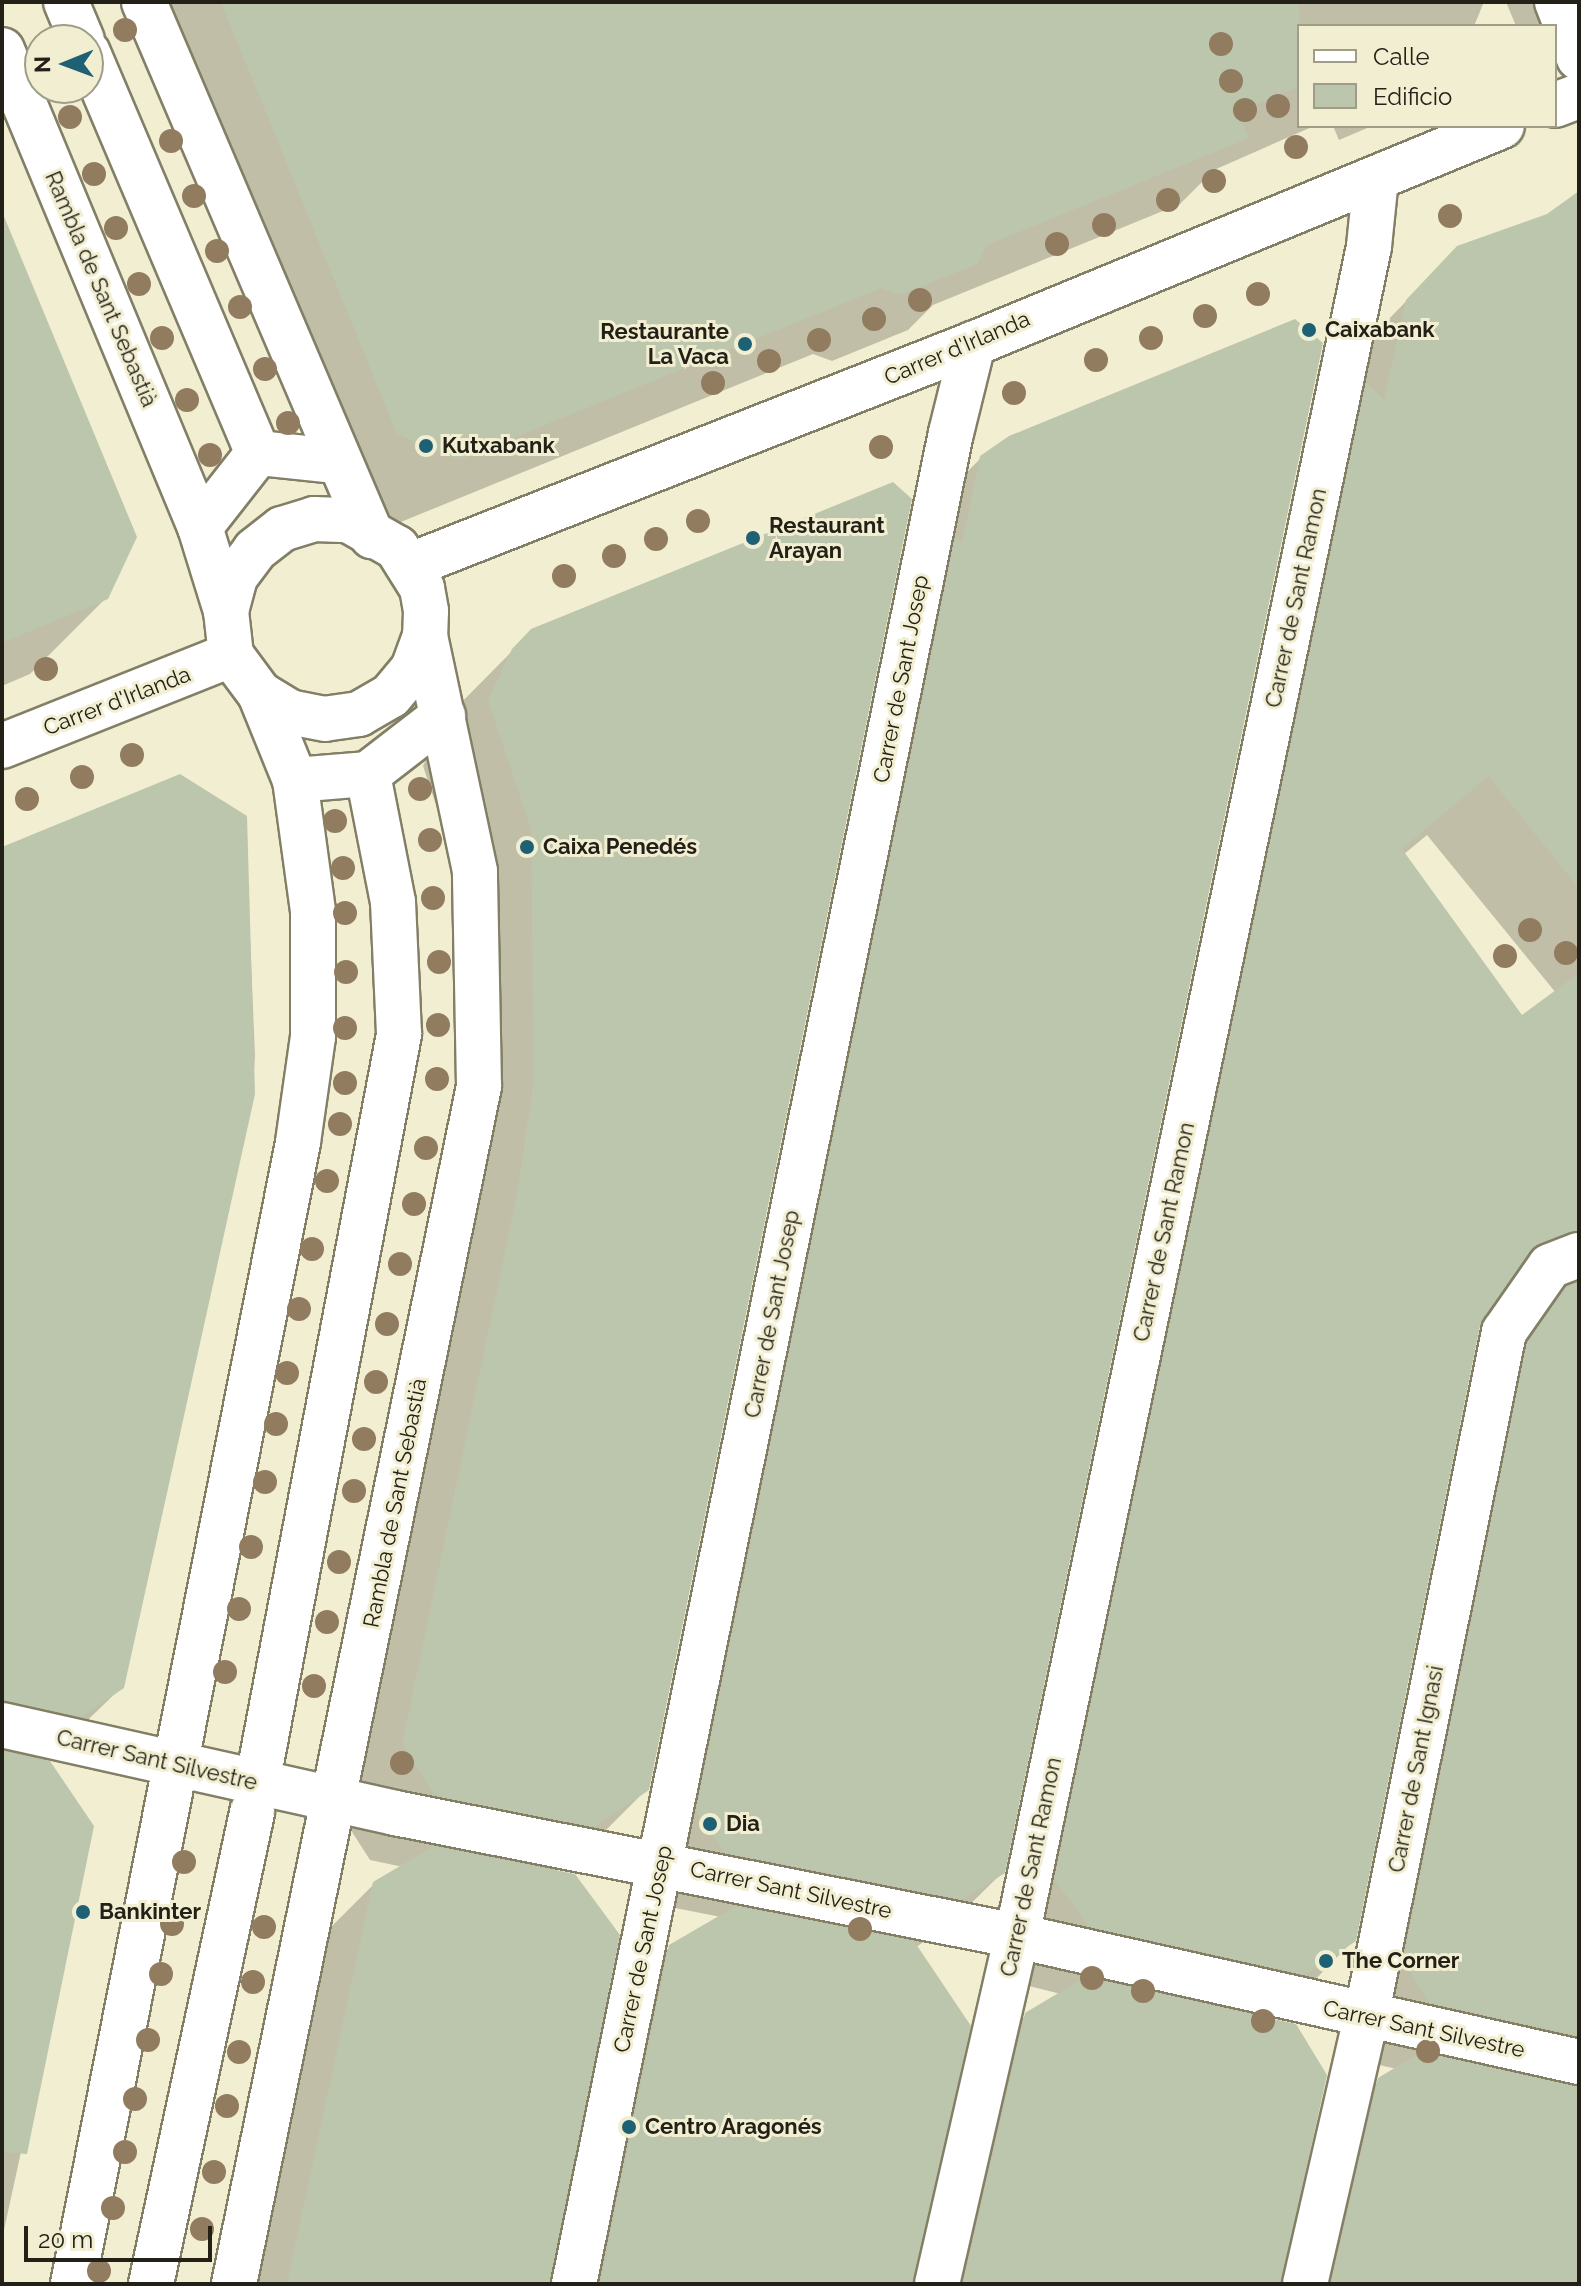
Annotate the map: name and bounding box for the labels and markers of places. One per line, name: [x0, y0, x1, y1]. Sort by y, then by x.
place label: Caixabank: [1325, 317, 1435, 343]
place label: Restaurante La Vaca: [600, 318, 729, 370]
marker: Caixabank: [1300, 321, 1318, 339]
marker: Restaurante La Vaca: [736, 335, 754, 353]
place label: Kutxabank: [442, 433, 555, 459]
marker: Kutxabank: [417, 437, 435, 455]
place label: Restaurant Arayan: [769, 512, 885, 564]
marker: Restaurant Arayan: [744, 529, 762, 547]
place label: Caixa Penedés: [543, 834, 697, 860]
marker: Caixa Penedés: [518, 838, 536, 856]
place label: Dia: [726, 1811, 760, 1837]
marker: Dia: [701, 1815, 719, 1833]
place label: Bankinter: [99, 1899, 201, 1925]
marker: Bankinter: [74, 1903, 92, 1921]
place label: The Corner: [1342, 1948, 1459, 1974]
marker: The Corner: [1317, 1952, 1335, 1970]
place label: Centro Aragonés: [645, 2114, 822, 2140]
marker: Centro Aragonés: [620, 2118, 638, 2136]

